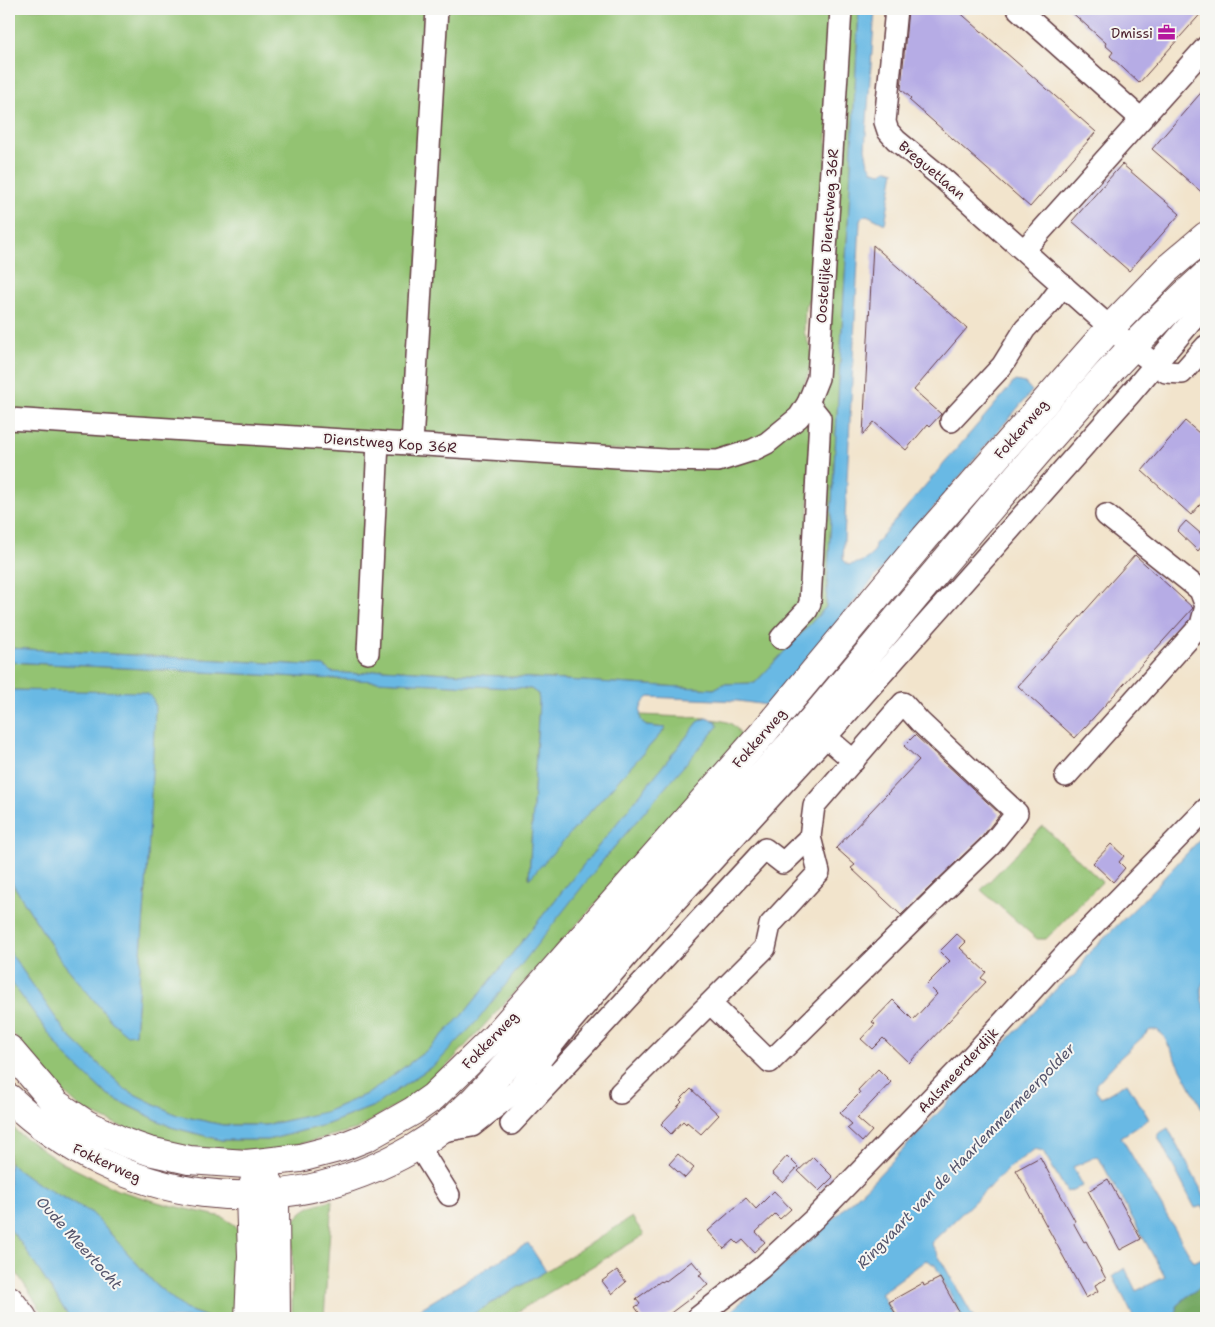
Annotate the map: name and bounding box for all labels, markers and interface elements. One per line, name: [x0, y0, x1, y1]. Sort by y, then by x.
office icon: Dmissi: [1157, 23, 1177, 43]
place label: Dmissi: [1111, 24, 1153, 42]
street label: Breguetlaan: [895, 137, 970, 204]
street label: Oostelijke Dienstweg 36R: [812, 148, 842, 324]
street label: Fokkerweg: [990, 395, 1052, 463]
street label: Dienstweg Kop 36R: [323, 429, 458, 457]
street label: Fokkerweg: [728, 704, 790, 772]
street label: Fokkerweg: [458, 1007, 522, 1073]
street label: Aalsmeerderdijk: [914, 1024, 1002, 1116]
water label: Ringvaart van de Haarlemmermeerpolder: [852, 1038, 1080, 1273]
street label: Fokkerweg: [70, 1139, 144, 1187]
water label: Oude Meertocht: [32, 1192, 126, 1294]

